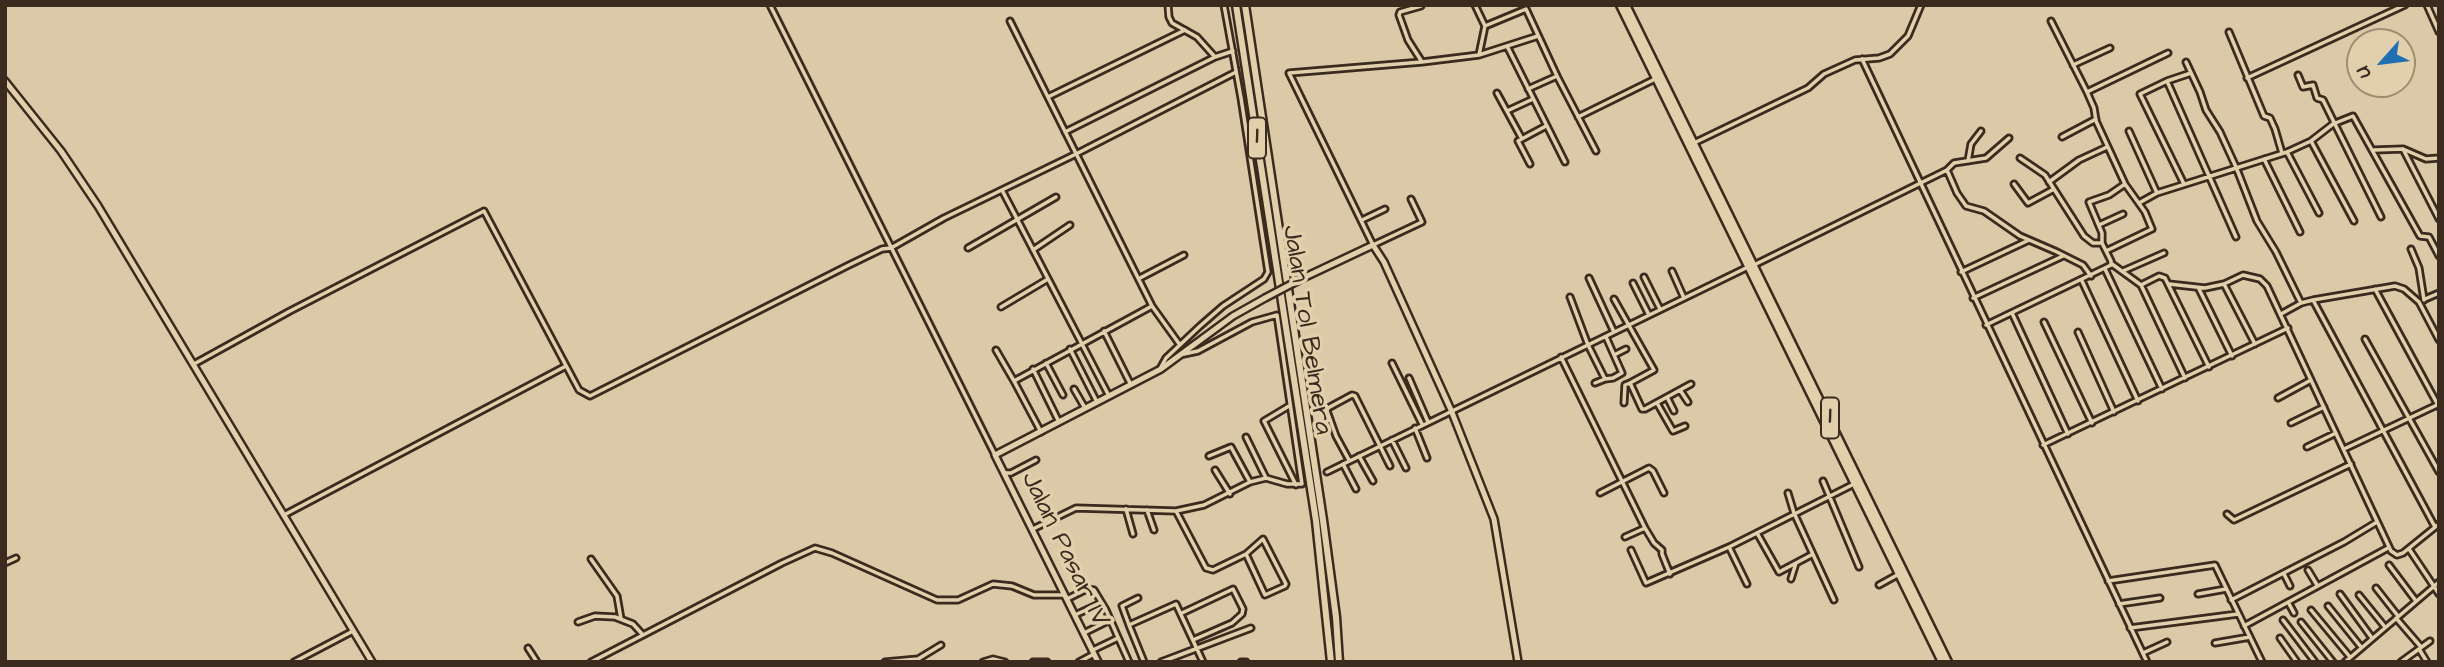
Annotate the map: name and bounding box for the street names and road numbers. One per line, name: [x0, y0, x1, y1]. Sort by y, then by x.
road number: 1: [1248, 118, 1266, 158]
street label: Jalan Tol Belmera: [1274, 223, 1338, 437]
road number: 1: [1821, 398, 1839, 438]
street label: Jalan Pasar IV: [1013, 467, 1115, 633]

